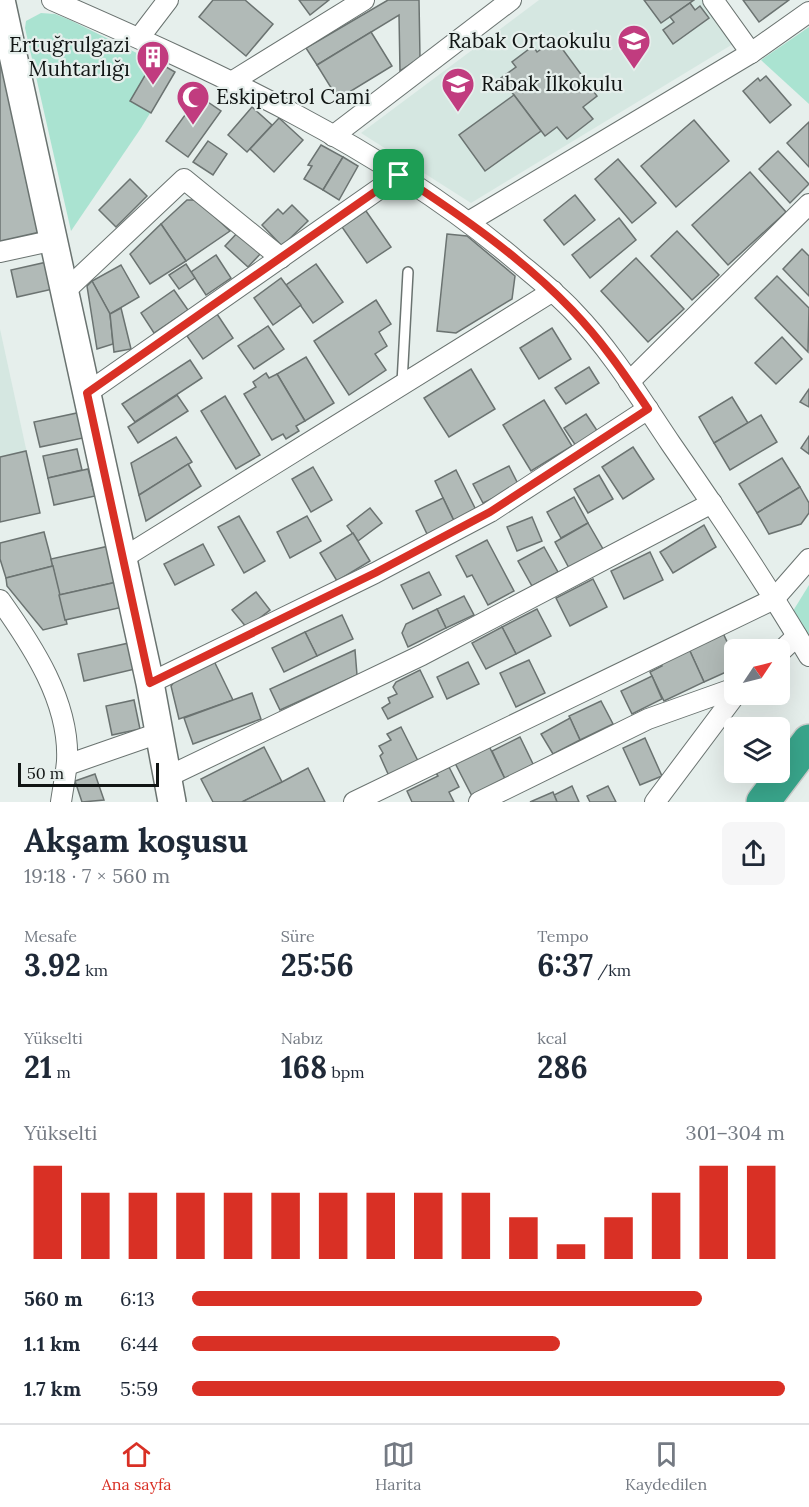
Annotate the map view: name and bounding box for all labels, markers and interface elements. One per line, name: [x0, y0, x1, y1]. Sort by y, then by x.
school or university icon: Rabak Ortaokulu: [616, 23, 652, 70]
place label: Rabak Ortaokulu: [448, 27, 611, 54]
place label: Ertuğrulgazi Muhtarlığı: [9, 31, 130, 82]
building icon: Ertuğrulgazi Muhtarlığı: [135, 39, 171, 86]
school or university icon: Rabak İlkokulu: [440, 66, 476, 113]
place label: Rabak İlkokulu: [481, 70, 623, 97]
mosque icon: Eskipetrol Cami: [175, 79, 211, 126]
place label: Eskipetrol Cami: [216, 83, 371, 110]
pin: [373, 149, 424, 200]
icon: arrive: [382, 158, 415, 191]
north arrow: [724, 639, 790, 705]
map controls: [724, 639, 790, 783]
button: layers: [724, 717, 790, 783]
scale bar: [18, 760, 159, 788]
text: 50 m: [27, 763, 64, 783]
text: Akşam koşusu: [24, 819, 248, 861]
button: share: [722, 822, 785, 885]
text: 19:18 · 7 × 560 m: [24, 863, 170, 888]
text: Mesafe: [24, 926, 77, 946]
text: Süre: [281, 926, 315, 946]
text: Tempo: [537, 926, 589, 946]
text: 3.92: [24, 946, 81, 984]
text: 25:56: [281, 946, 354, 984]
text: 6:37: [537, 946, 593, 984]
text: km: [81, 960, 108, 980]
text: /km: [593, 960, 631, 980]
text: Yükselti: [24, 1028, 83, 1048]
text: Nabız: [281, 1028, 323, 1048]
text: kcal: [537, 1028, 567, 1048]
text: 21: [24, 1048, 52, 1086]
text: 168: [281, 1048, 327, 1086]
text: 286: [537, 1048, 588, 1086]
text: m: [52, 1062, 71, 1082]
text: bpm: [327, 1062, 365, 1082]
text: Yükselti: [24, 1120, 97, 1145]
text: 301–304 m: [686, 1120, 785, 1145]
text: 560 m: [24, 1286, 83, 1311]
text: 6:13: [120, 1286, 155, 1311]
text: 1.1 km: [24, 1331, 80, 1356]
text: 6:44: [120, 1331, 158, 1356]
text: 1.7 km: [24, 1376, 81, 1401]
text: 5:59: [120, 1376, 158, 1401]
tab: Ana sayfa: [102, 1438, 172, 1494]
tab: Harita: [375, 1438, 422, 1494]
tab: Kaydedilen: [625, 1438, 707, 1494]

